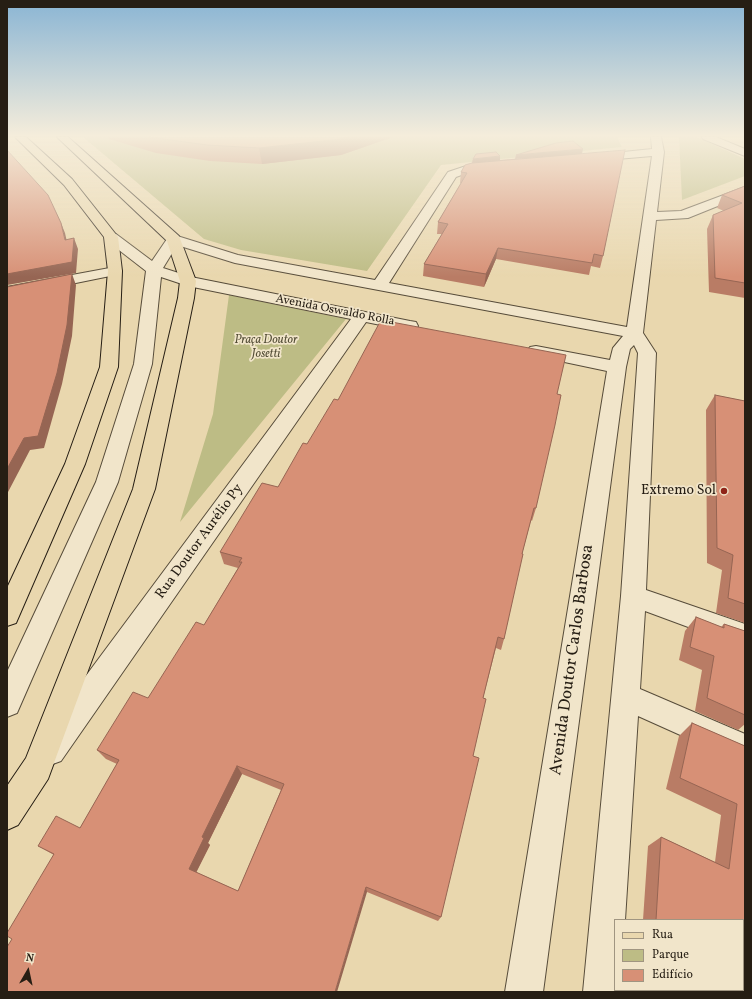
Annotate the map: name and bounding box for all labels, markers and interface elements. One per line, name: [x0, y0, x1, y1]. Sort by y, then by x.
street label: Avenida Oswaldo Rolla: [274, 292, 396, 330]
park label: Praça Doutor Josetti: [234, 334, 298, 362]
street label: Rua Doutor Aurélio Py: [153, 481, 247, 603]
place label: Extremo Sol: [641, 483, 716, 499]
marker: Extremo Sol: [719, 486, 729, 496]
street label: Avenida Doutor Carlos Barbosa: [547, 543, 599, 777]
legend: [614, 919, 744, 991]
text: Rua: [652, 927, 673, 943]
text: Parque: [652, 947, 689, 963]
north arrow: [8, 951, 48, 991]
text: N: [25, 951, 35, 967]
text: Edifício: [652, 967, 693, 983]

